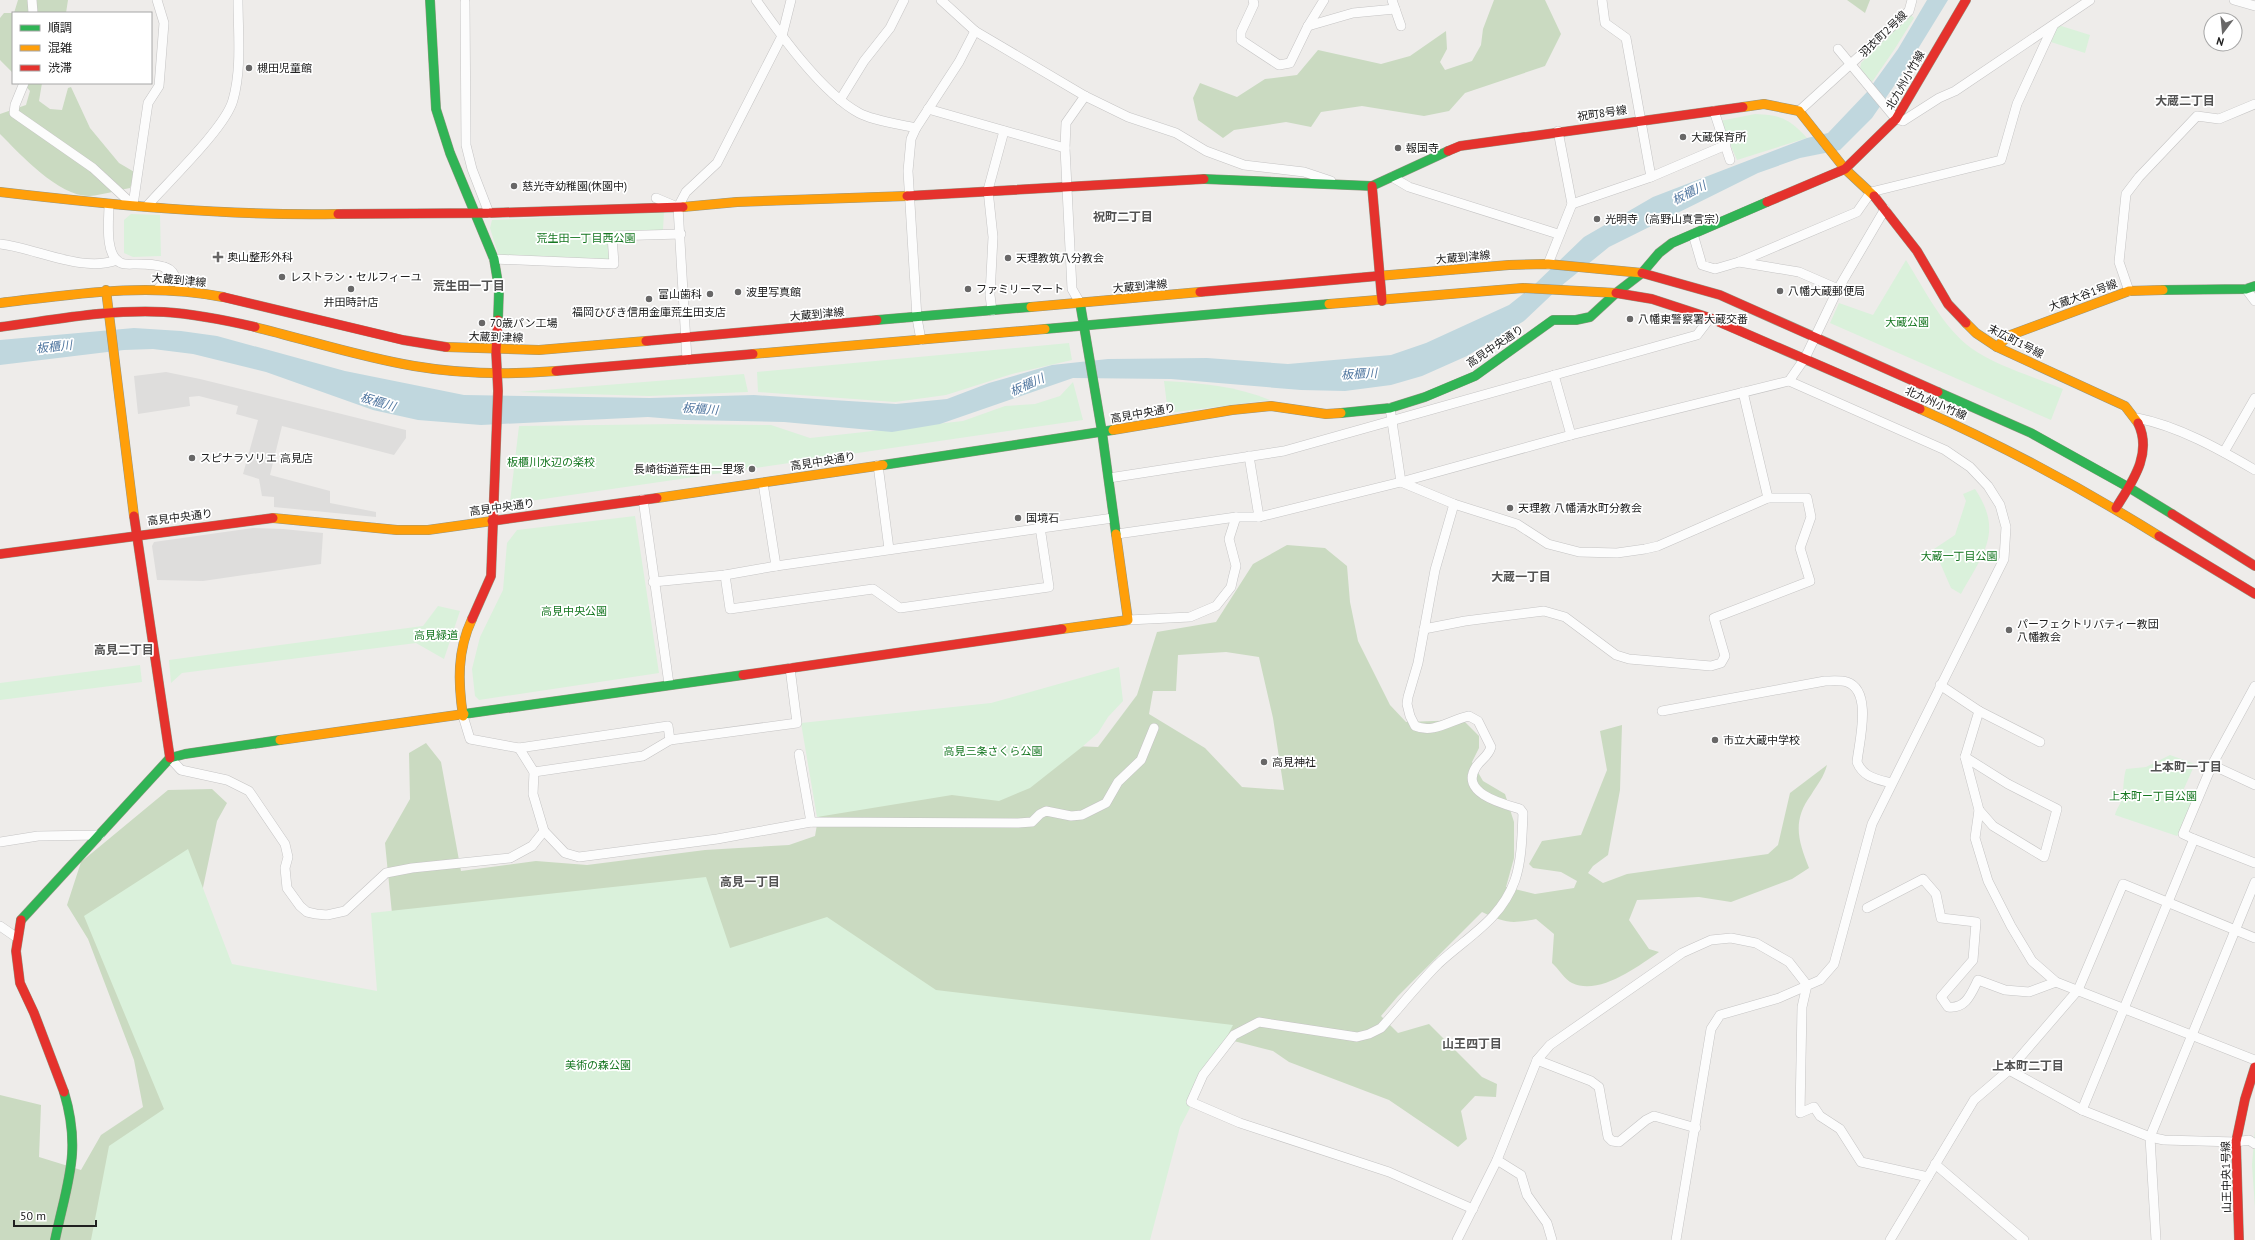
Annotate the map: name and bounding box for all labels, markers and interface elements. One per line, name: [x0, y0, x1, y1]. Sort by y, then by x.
street label: 羽衣町2号線: [1856, 8, 1910, 60]
legend: [12, 12, 152, 84]
north arrow: [2203, 12, 2243, 52]
text: 順調: [48, 20, 72, 35]
text: N: [2215, 34, 2226, 49]
text: 混雑: [48, 40, 72, 55]
street label: 北九州小竹線: [1882, 48, 1928, 112]
text: 渋滞: [48, 60, 72, 75]
place label: 槻田児童館: [257, 61, 312, 75]
marker: 槻田児童館: [244, 63, 254, 73]
district label: 大蔵二丁目: [2155, 93, 2215, 108]
street label: 祝町8号線: [1576, 103, 1628, 123]
place label: 大蔵保育所: [1691, 130, 1747, 144]
marker: 大蔵保育所: [1678, 132, 1688, 142]
place label: 報国寺: [1406, 141, 1439, 155]
marker: 報国寺: [1393, 143, 1403, 153]
water label: 板櫃川: [1669, 177, 1710, 207]
place label: 慈光寺幼稚園(休園中): [522, 179, 627, 193]
marker: 慈光寺幼稚園(休園中): [509, 181, 519, 191]
district label: 祝町二丁目: [1093, 209, 1153, 224]
place label: 光明寺（高野山真言宗）: [1605, 212, 1726, 226]
marker: 光明寺（高野山真言宗）: [1592, 214, 1602, 224]
park label: 荒生田一丁目西公園: [537, 231, 636, 245]
street label: 大蔵到津線: [1435, 248, 1491, 266]
place label: 奥山整形外科: [227, 250, 293, 264]
marker: 奥山整形外科: [212, 251, 224, 263]
place label: 天理教筑八分教会: [1016, 251, 1104, 265]
marker: 天理教筑八分教会: [1003, 253, 1013, 263]
place label: レストラン・セルフィーユ: [290, 270, 422, 284]
street label: 大蔵到津線: [151, 271, 207, 289]
marker: レストラン・セルフィーユ: [277, 272, 287, 282]
street label: 大蔵大谷1号線: [2047, 276, 2119, 314]
street label: 大蔵到津線: [1112, 277, 1168, 295]
district label: 荒生田一丁目: [433, 278, 505, 293]
place label: ファミリーマート: [976, 282, 1064, 296]
marker: 井田時計店: [346, 284, 356, 294]
marker: ファミリーマート: [963, 284, 973, 294]
place label: 八幡大蔵郵便局: [1788, 284, 1865, 298]
place label: 波里写真館: [746, 285, 801, 299]
marker: 八幡大蔵郵便局: [1775, 286, 1785, 296]
place label: 富山歯科: [658, 287, 702, 301]
marker: 波里写真館: [733, 287, 743, 297]
marker: 富山歯科: [705, 289, 715, 299]
marker: 福岡ひびき信用金庫荒生田支店: [644, 294, 654, 304]
place label: 井田時計店: [324, 295, 379, 309]
place label: 福岡ひびき信用金庫荒生田支店: [572, 305, 726, 319]
street label: 大蔵到津線: [789, 305, 845, 323]
place label: 八幡東警察署大蔵交番: [1638, 312, 1748, 326]
marker: 八幡東警察署大蔵交番: [1625, 314, 1635, 324]
park label: 大蔵公園: [1885, 315, 1929, 329]
place label: 70歳パン工場: [490, 316, 558, 330]
marker: 70歳パン工場: [477, 318, 487, 328]
street label: 末広町1号線: [1986, 321, 2046, 361]
street label: 高見中央通り: [1464, 322, 1526, 370]
street label: 大蔵到津線: [468, 329, 524, 345]
water label: 板櫃川: [35, 337, 75, 356]
water label: 板櫃川: [1341, 365, 1379, 382]
water label: 板櫃川: [1007, 370, 1048, 399]
street label: 北九州小竹線: [1903, 383, 1969, 423]
water label: 板櫃川: [359, 389, 399, 415]
water label: 板櫃川: [682, 400, 721, 417]
street label: 高見中央通り: [1109, 400, 1177, 426]
street label: 高見中央通り: [789, 449, 857, 473]
place label: スピナラソリエ 高見店: [200, 451, 313, 465]
marker: スピナラソリエ 高見店: [187, 453, 197, 463]
park label: 板櫃川水辺の楽校: [507, 455, 595, 469]
place label: 長崎街道荒生田一里塚: [634, 462, 744, 476]
marker: 長崎街道荒生田一里塚: [747, 464, 757, 474]
street label: 高見中央通り: [468, 495, 536, 519]
place label: 天理教 八幡清水町分教会: [1518, 501, 1642, 515]
marker: 天理教 八幡清水町分教会: [1505, 503, 1515, 513]
street label: 高見中央通り: [146, 506, 214, 528]
place label: 国境石: [1026, 511, 1059, 525]
marker: 国境石: [1013, 513, 1023, 523]
park label: 大蔵一丁目公園: [1921, 549, 1998, 563]
district label: 大蔵一丁目: [1491, 569, 1551, 584]
park label: 高見中央公園: [541, 604, 607, 618]
place label: パーフェクトリバティー教団 八幡教会: [2017, 617, 2159, 644]
marker: パーフェクトリバティー教団 八幡教会: [2004, 625, 2014, 635]
park label: 高見緑道: [414, 628, 458, 642]
district label: 高見二丁目: [94, 642, 154, 657]
place label: 市立大蔵中学校: [1723, 733, 1800, 747]
marker: 市立大蔵中学校: [1710, 735, 1720, 745]
park label: 高見三条さくら公園: [944, 744, 1043, 758]
place label: 高見神社: [1272, 755, 1316, 769]
marker: 高見神社: [1259, 757, 1269, 767]
district label: 上本町一丁目: [2150, 759, 2222, 774]
park label: 上本町ー丁目公園: [2109, 789, 2197, 803]
district label: 高見一丁目: [720, 874, 780, 889]
district label: 山王四丁目: [1442, 1036, 1502, 1051]
park label: 美術の森公園: [565, 1058, 631, 1072]
district label: 上本町二丁目: [1992, 1058, 2064, 1073]
street label: 山王中央1号線: [2218, 1141, 2234, 1213]
scale bar: [14, 1202, 96, 1228]
text: 50 m: [20, 1208, 46, 1223]

